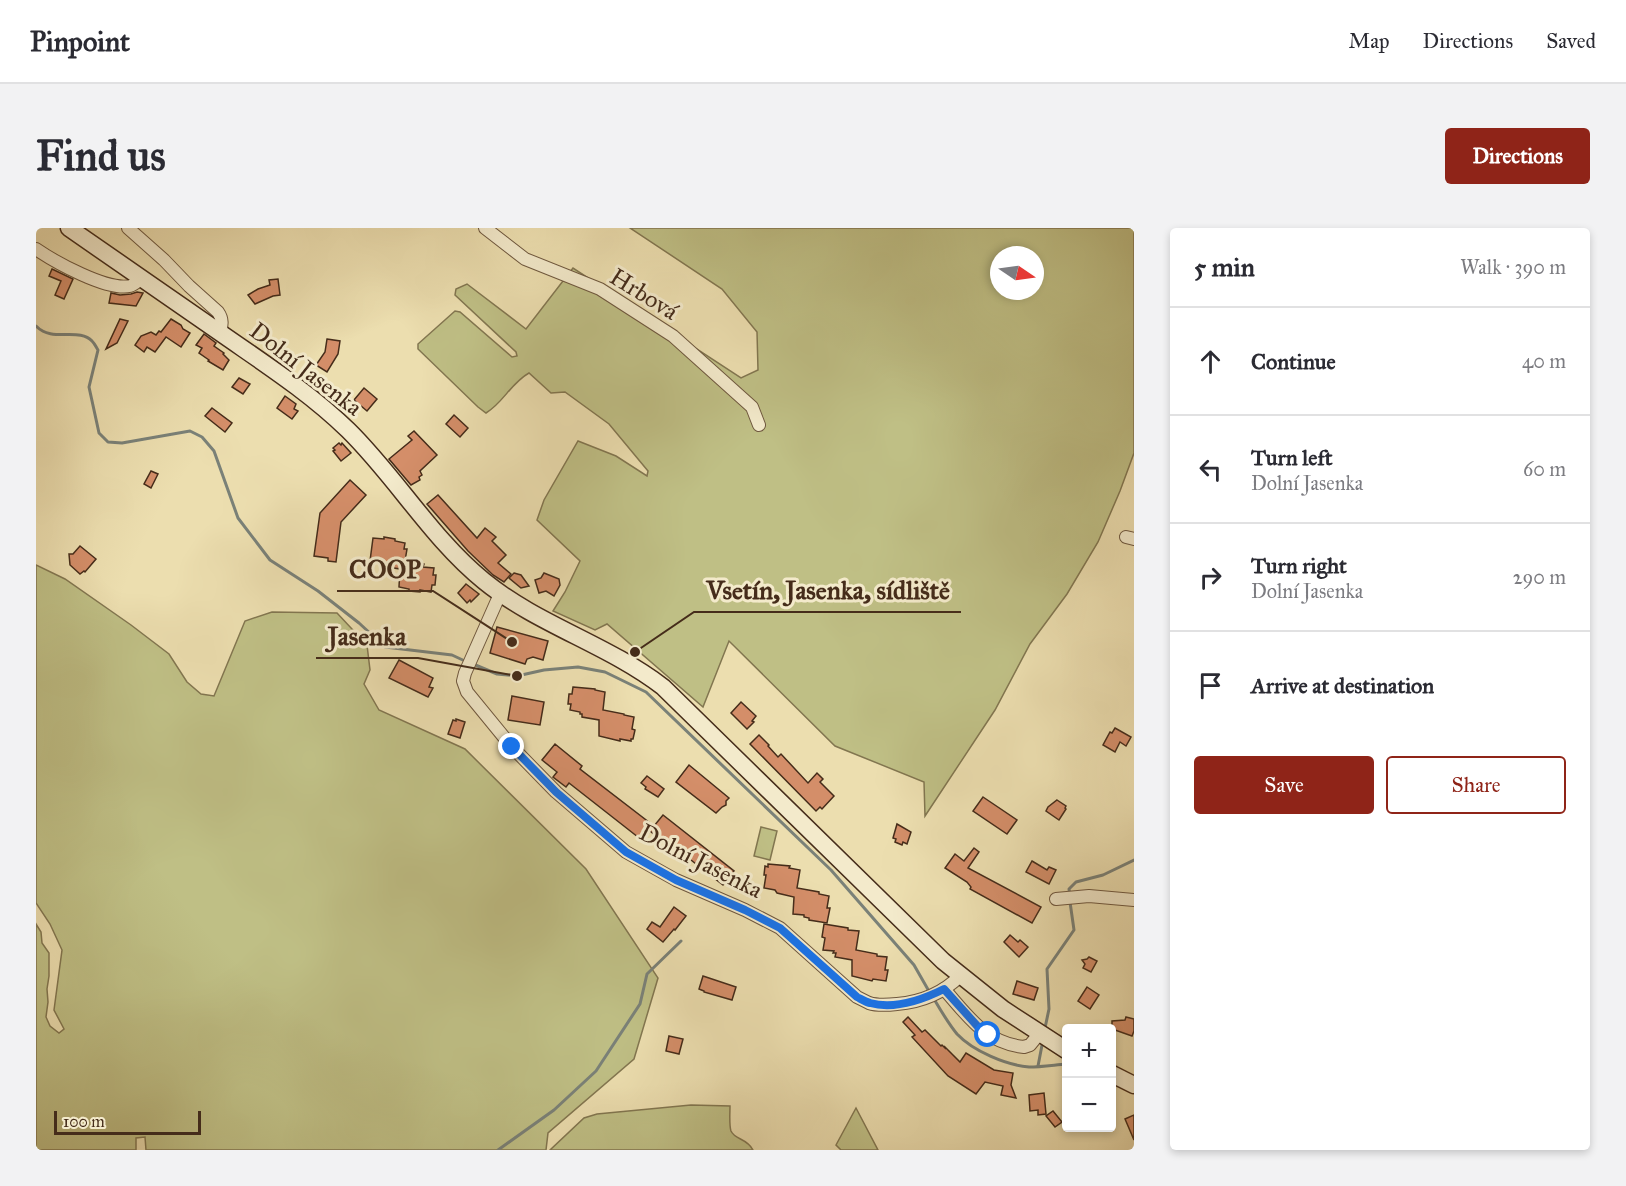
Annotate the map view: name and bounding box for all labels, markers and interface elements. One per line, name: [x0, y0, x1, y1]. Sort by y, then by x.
text: Pinpoint: [30, 24, 130, 59]
text: Map: [1349, 28, 1390, 54]
text: Directions: [1423, 28, 1513, 54]
text: Saved: [1546, 28, 1596, 54]
button: Directions: [1445, 128, 1590, 184]
text: Find us: [36, 130, 166, 182]
north arrow: [990, 246, 1044, 300]
text: 5 min: [1194, 251, 1255, 283]
text: Walk · 390 m: [1460, 255, 1566, 279]
street label: Hrbová: [604, 261, 685, 327]
street label: Dolní Jasenka: [244, 316, 369, 423]
icon: ahead: [1194, 345, 1227, 378]
text: Continue: [1251, 348, 1336, 375]
text: 40 m: [1522, 349, 1566, 373]
text: Turn left: [1251, 444, 1333, 471]
icon: left: [1194, 453, 1227, 486]
text: 60 m: [1523, 457, 1566, 481]
text: Dolní Jasenka: [1251, 471, 1363, 495]
callout: COOP: [337, 547, 433, 591]
text: Turn right: [1251, 552, 1347, 579]
text: COOP: [349, 553, 421, 585]
icon: right: [1194, 561, 1227, 594]
text: 290 m: [1513, 565, 1566, 589]
callout: Vsetín, Jasenka, sídliště: [694, 568, 961, 612]
text: Vsetín, Jasenka, sídliště: [705, 574, 950, 607]
text: Dolní Jasenka: [1251, 579, 1363, 603]
callout: Jasenka: [316, 614, 418, 658]
text: Jasenka: [325, 620, 407, 653]
icon: arrive: [1194, 669, 1227, 702]
text: Arrive at destination: [1251, 672, 1434, 699]
route end: [498, 733, 524, 759]
button: Save: [1194, 756, 1374, 814]
button: Share: [1386, 756, 1566, 814]
street label: Dolní Jasenka: [634, 817, 769, 905]
route start: [974, 1021, 1000, 1047]
map controls: [1062, 1024, 1116, 1132]
button: +: [1062, 1024, 1116, 1078]
button: −: [1062, 1078, 1116, 1132]
scale bar: [54, 1108, 201, 1136]
text: 100 m: [63, 1112, 105, 1131]

